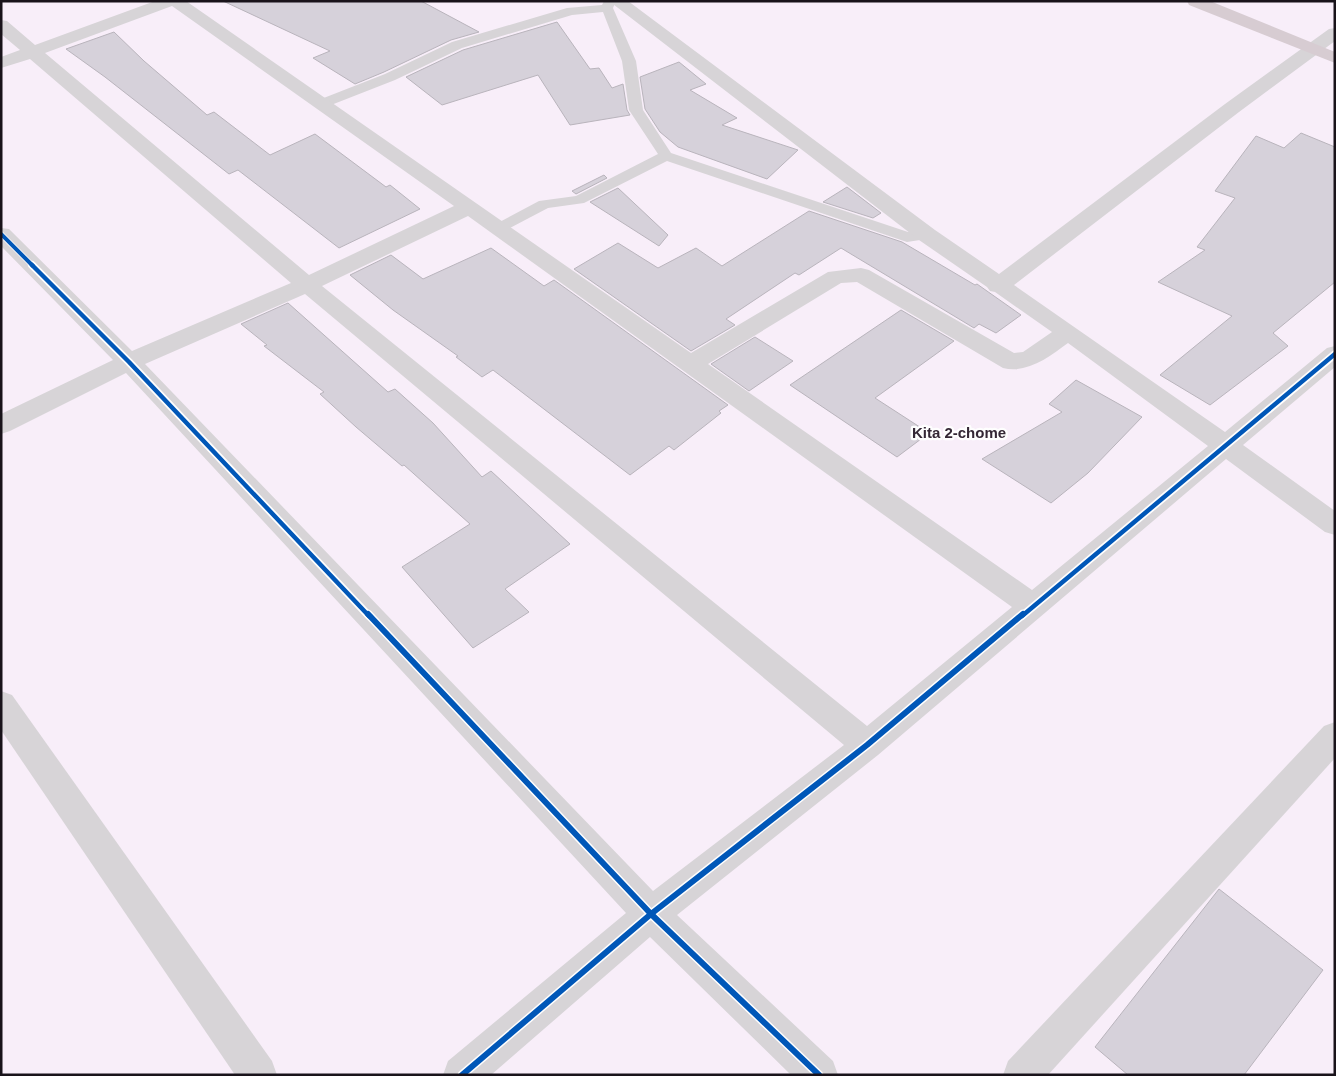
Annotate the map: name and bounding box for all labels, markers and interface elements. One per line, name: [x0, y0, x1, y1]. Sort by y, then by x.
district label: Kita 2-chome: [912, 424, 1006, 441]

